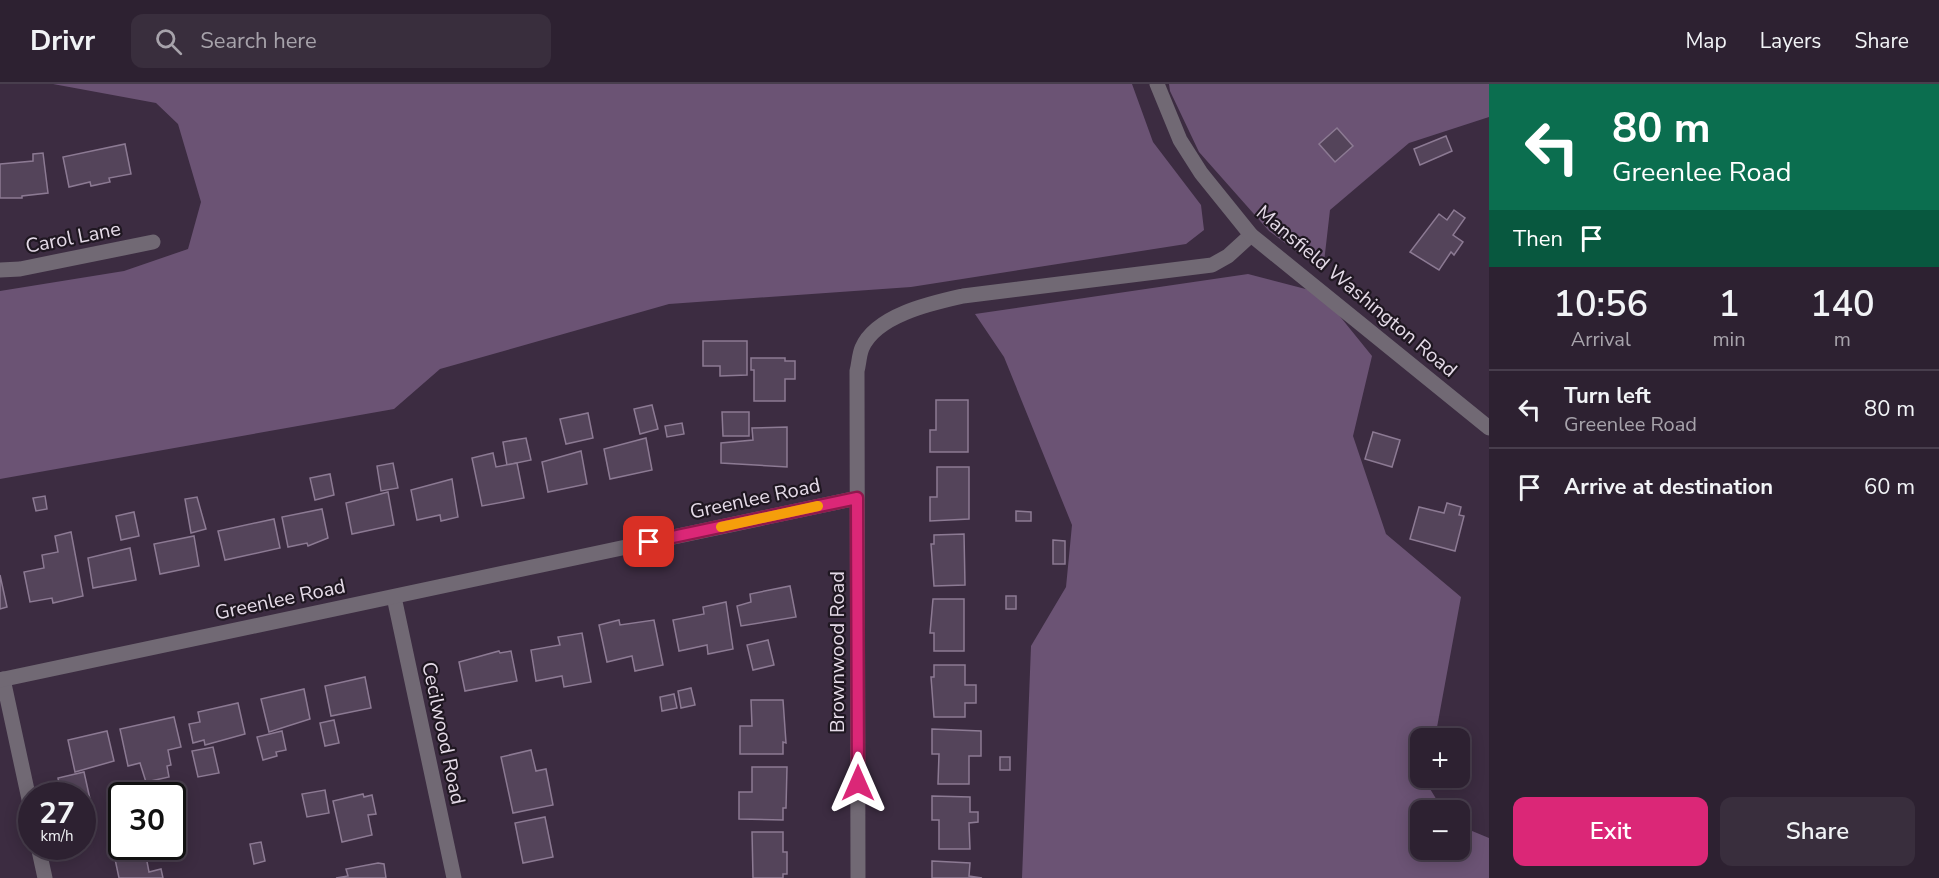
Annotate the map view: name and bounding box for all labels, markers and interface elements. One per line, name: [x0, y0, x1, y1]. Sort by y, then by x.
search box: [131, 14, 551, 68]
text: Drivr: [30, 22, 95, 60]
icon: search: [152, 25, 185, 58]
text: Search here: [200, 26, 317, 56]
text: Map: [1685, 27, 1727, 55]
text: Layers: [1760, 27, 1821, 55]
text: Share: [1854, 27, 1909, 55]
text: 80 m: [1612, 100, 1711, 157]
icon: left: [1513, 108, 1591, 186]
text: Greenlee Road: [1612, 154, 1792, 191]
street label: Mansfield Washington Road: [1251, 199, 1463, 383]
street label: Carol Lane: [23, 215, 123, 260]
icon: arrive: [1575, 222, 1608, 255]
text: Then: [1513, 224, 1563, 254]
text: 10:56: [1553, 280, 1648, 329]
text: 1: [1718, 280, 1740, 329]
text: 140: [1810, 280, 1875, 329]
text: Arrival: [1571, 326, 1631, 353]
text: min: [1713, 326, 1746, 353]
text: m: [1834, 326, 1851, 353]
text: Turn left: [1564, 381, 1651, 411]
icon: left: [1513, 393, 1546, 426]
text: 80 m: [1864, 394, 1915, 424]
text: Greenlee Road: [1564, 411, 1697, 438]
street label: Greenlee Road: [687, 471, 823, 526]
icon: arrive: [1513, 471, 1546, 504]
text: Arrive at destination: [1564, 472, 1773, 502]
text: 60 m: [1864, 472, 1915, 502]
pin: [623, 516, 674, 567]
icon: arrive: [632, 525, 665, 558]
street label: Brownwood Road: [824, 571, 851, 733]
street label: Greenlee Road: [212, 572, 348, 627]
street label: Cecilwood Road: [415, 659, 472, 807]
map controls: [1410, 728, 1470, 860]
button: +: [1410, 728, 1470, 788]
position arrow: [826, 751, 890, 815]
speed limit sign: 30: [108, 782, 186, 860]
text: 27: [39, 793, 75, 834]
button: Exit: [1513, 797, 1708, 866]
button: Share: [1720, 797, 1915, 866]
button: −: [1410, 800, 1470, 860]
text: km/h: [40, 826, 74, 846]

